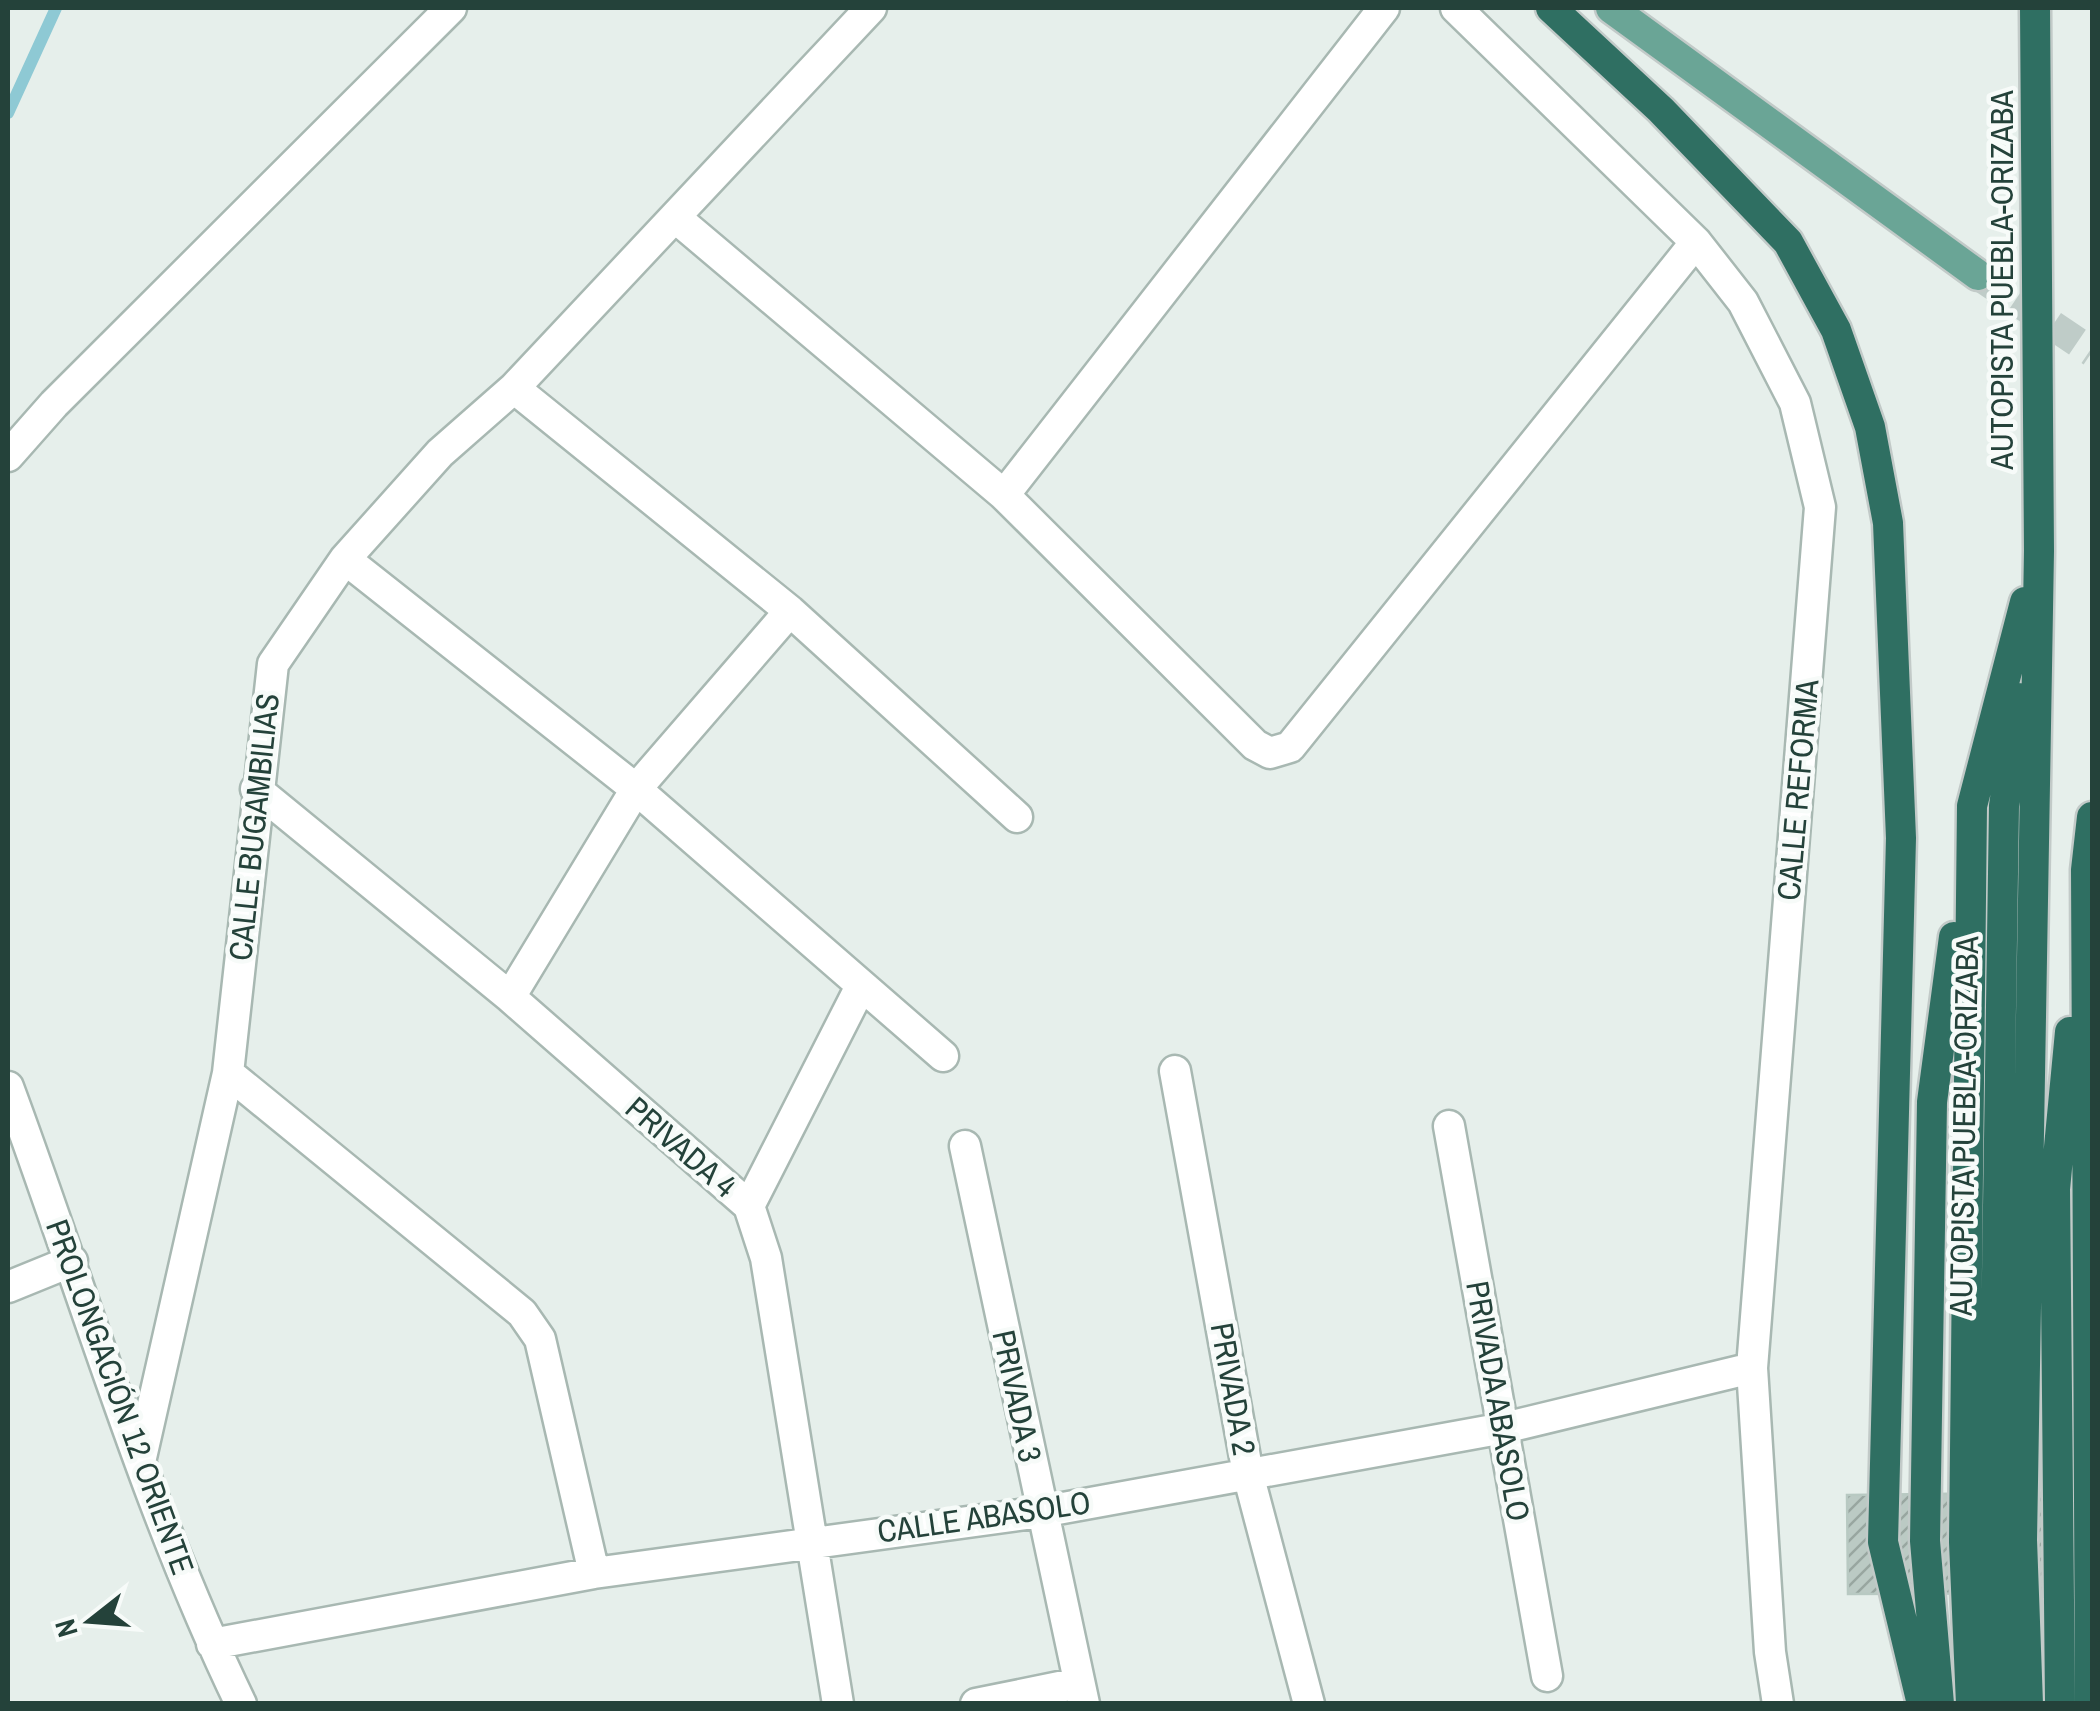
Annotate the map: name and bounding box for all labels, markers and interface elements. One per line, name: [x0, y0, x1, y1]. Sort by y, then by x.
street label: AUTOPISTA PUEBLA-ORIZABA: [1980, 90, 2023, 471]
street label: CALLE REFORMA: [1766, 677, 1829, 902]
street label: CALLE BUGAMBILIAS: [218, 691, 289, 963]
street label: AUTOPISTA PUEBLA-ORIZABA: [1939, 935, 1988, 1317]
street label: PRIVADA 4: [617, 1087, 746, 1207]
street label: PROLONGACIÓN 12 ORIENTE: [36, 1213, 205, 1580]
street label: PRIVADA ABASOLO: [1456, 1277, 1541, 1524]
street label: PRIVADA 2: [1201, 1319, 1266, 1458]
street label: PRIVADA 3: [983, 1326, 1052, 1466]
street label: CALLE ABASOLO: [875, 1480, 1093, 1553]
north arrow: [40, 1571, 140, 1671]
text: N: [45, 1615, 87, 1642]

